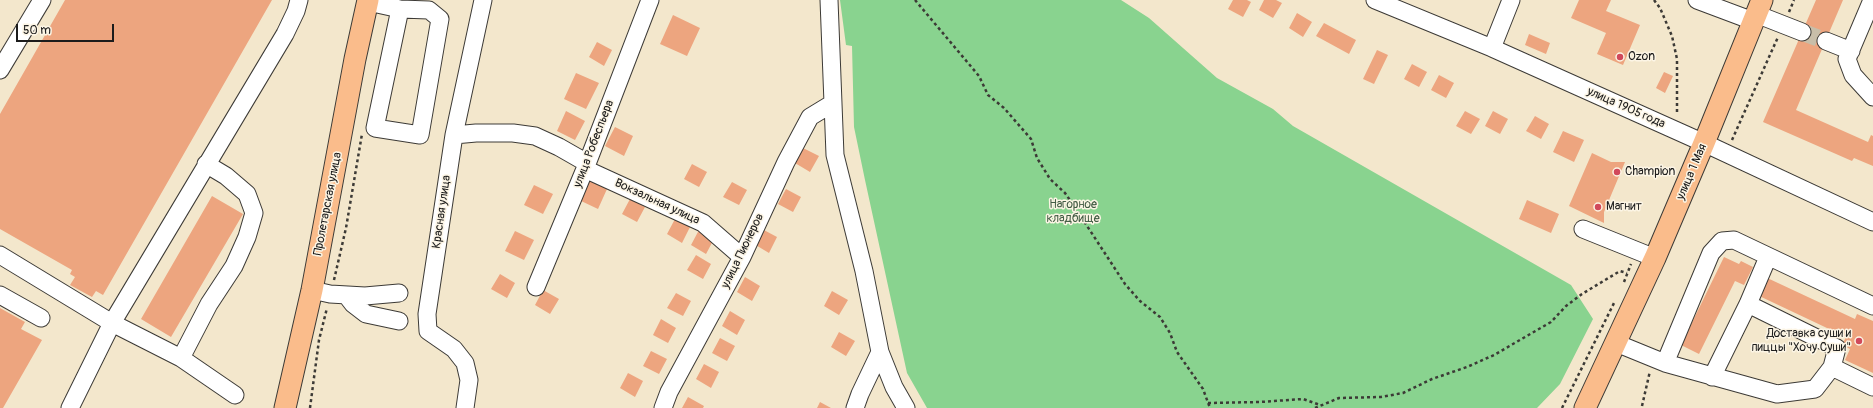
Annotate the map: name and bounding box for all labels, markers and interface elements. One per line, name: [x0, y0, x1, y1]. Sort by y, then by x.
scale bar: [18, 16, 116, 42]
text: 50 m: [23, 23, 51, 38]
place label: Ozon: [1628, 50, 1655, 64]
marker: Ozon: [1615, 52, 1625, 62]
street label: улица 1905 года: [1585, 84, 1667, 132]
street label: улица Робеспьера: [571, 98, 617, 190]
street label: улица 1 Мая: [1674, 142, 1710, 202]
street label: Пролетарская улица: [311, 151, 345, 257]
place label: Champion: [1625, 165, 1675, 179]
marker: Champion: [1612, 167, 1622, 177]
street label: Красная улица: [430, 174, 454, 250]
street label: Вокзальная улица: [612, 176, 702, 228]
park label: Нагорное кладбище: [1046, 198, 1100, 226]
place label: Магнит: [1606, 200, 1642, 214]
marker: Магнит: [1593, 202, 1603, 212]
street label: улица Пионеров: [719, 211, 767, 291]
place label: Доставка суши и пиццы "Хочу Суши": [1751, 327, 1851, 355]
marker: Доставка суши и пиццы "Хочу Суши": [1854, 336, 1864, 346]

